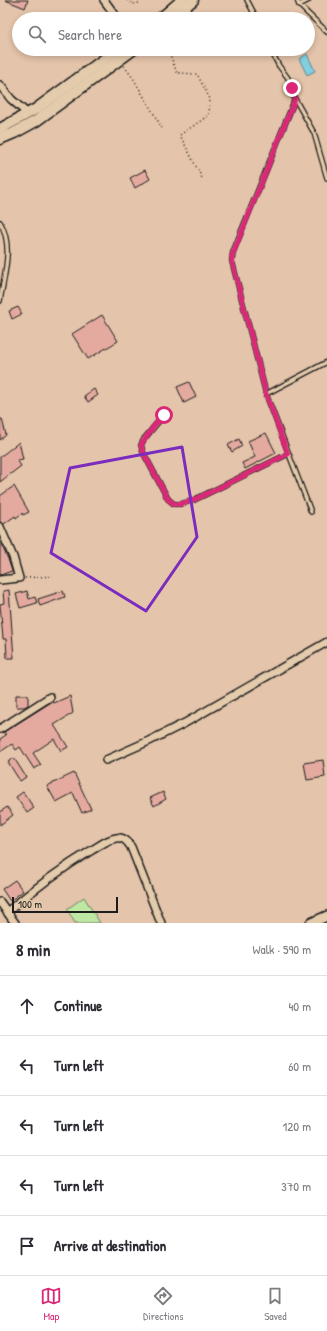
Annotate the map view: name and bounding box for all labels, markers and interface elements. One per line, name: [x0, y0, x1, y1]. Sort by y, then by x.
search box: [12, 12, 315, 56]
icon: search: [26, 23, 48, 45]
text: Search here: [58, 24, 122, 45]
route end: [283, 79, 301, 97]
route start: [155, 406, 173, 424]
scale bar: [12, 895, 118, 914]
text: 100 m: [18, 897, 42, 911]
text: 8 min: [16, 938, 50, 961]
text: Walk · 590 m: [253, 940, 311, 958]
icon: ahead: [16, 995, 38, 1017]
text: Continue: [54, 995, 102, 1016]
text: 40 m: [288, 997, 311, 1015]
icon: left: [16, 1055, 38, 1077]
text: Turn left: [54, 1055, 104, 1076]
text: 60 m: [288, 1057, 311, 1075]
icon: left: [16, 1115, 38, 1137]
text: Turn left: [54, 1115, 104, 1136]
text: 120 m: [283, 1117, 311, 1135]
icon: left: [16, 1175, 38, 1197]
text: Turn left: [54, 1175, 104, 1196]
text: 370 m: [281, 1177, 311, 1195]
icon: arrive: [16, 1235, 38, 1257]
text: Arrive at destination: [54, 1235, 166, 1256]
tab: Map: [40, 1285, 62, 1323]
tab: Directions: [143, 1285, 184, 1323]
tab: Saved: [264, 1285, 287, 1323]

